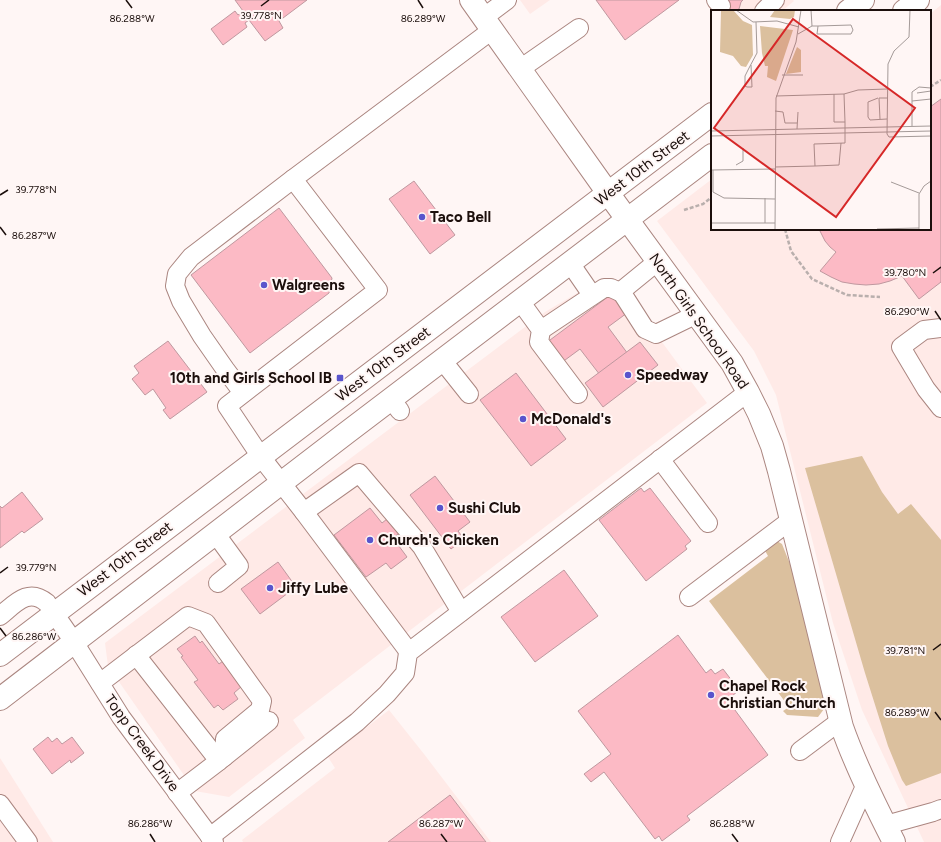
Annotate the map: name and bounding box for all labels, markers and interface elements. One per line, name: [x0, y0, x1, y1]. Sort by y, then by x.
text: 39.778°N: [240, 9, 282, 22]
inset map: [711, 10, 931, 230]
text: 86.288°W: [109, 12, 155, 25]
text: 86.289°W: [401, 12, 446, 25]
street label: West 10th Street: [591, 126, 693, 209]
text: 39.778°N: [15, 183, 57, 196]
place label: Taco Bell: [430, 208, 491, 226]
marker: Taco Bell: [417, 212, 427, 222]
text: 86.287°W: [12, 229, 57, 242]
street label: North Girls School Road: [645, 250, 753, 392]
text: 39.780°N: [884, 266, 926, 279]
place label: Walgreens: [272, 276, 345, 294]
marker: Walgreens: [259, 280, 269, 290]
text: 86.290°W: [885, 305, 930, 318]
street label: West 10th Street: [332, 322, 434, 405]
place label: Speedway: [636, 366, 709, 384]
place label: 10th and Girls School IB: [170, 369, 332, 387]
marker: Speedway: [623, 370, 633, 380]
marker: 10th and Girls School IB: [335, 373, 345, 383]
place label: McDonald's: [531, 410, 611, 428]
marker: McDonald's: [518, 414, 528, 424]
place label: Sushi Club: [448, 499, 521, 517]
marker: Sushi Club: [435, 503, 445, 513]
street label: West 10th Street: [74, 517, 176, 600]
place label: Church's Chicken: [378, 531, 499, 549]
marker: Church's Chicken: [365, 535, 375, 545]
text: 39.779°N: [15, 561, 57, 574]
place label: Jiffy Lube: [278, 579, 349, 597]
marker: Jiffy Lube: [265, 583, 275, 593]
text: 86.286°W: [12, 630, 57, 643]
text: 39.781°N: [885, 644, 925, 657]
place label: Chapel Rock Christian Church: [719, 677, 835, 712]
marker: Chapel Rock Christian Church: [706, 690, 716, 700]
street label: Topp Creek Drive: [101, 691, 183, 795]
text: 86.289°W: [885, 706, 930, 719]
text: 86.286°W: [128, 817, 173, 830]
text: 86.287°W: [419, 817, 464, 830]
text: 86.288°W: [709, 817, 755, 830]

